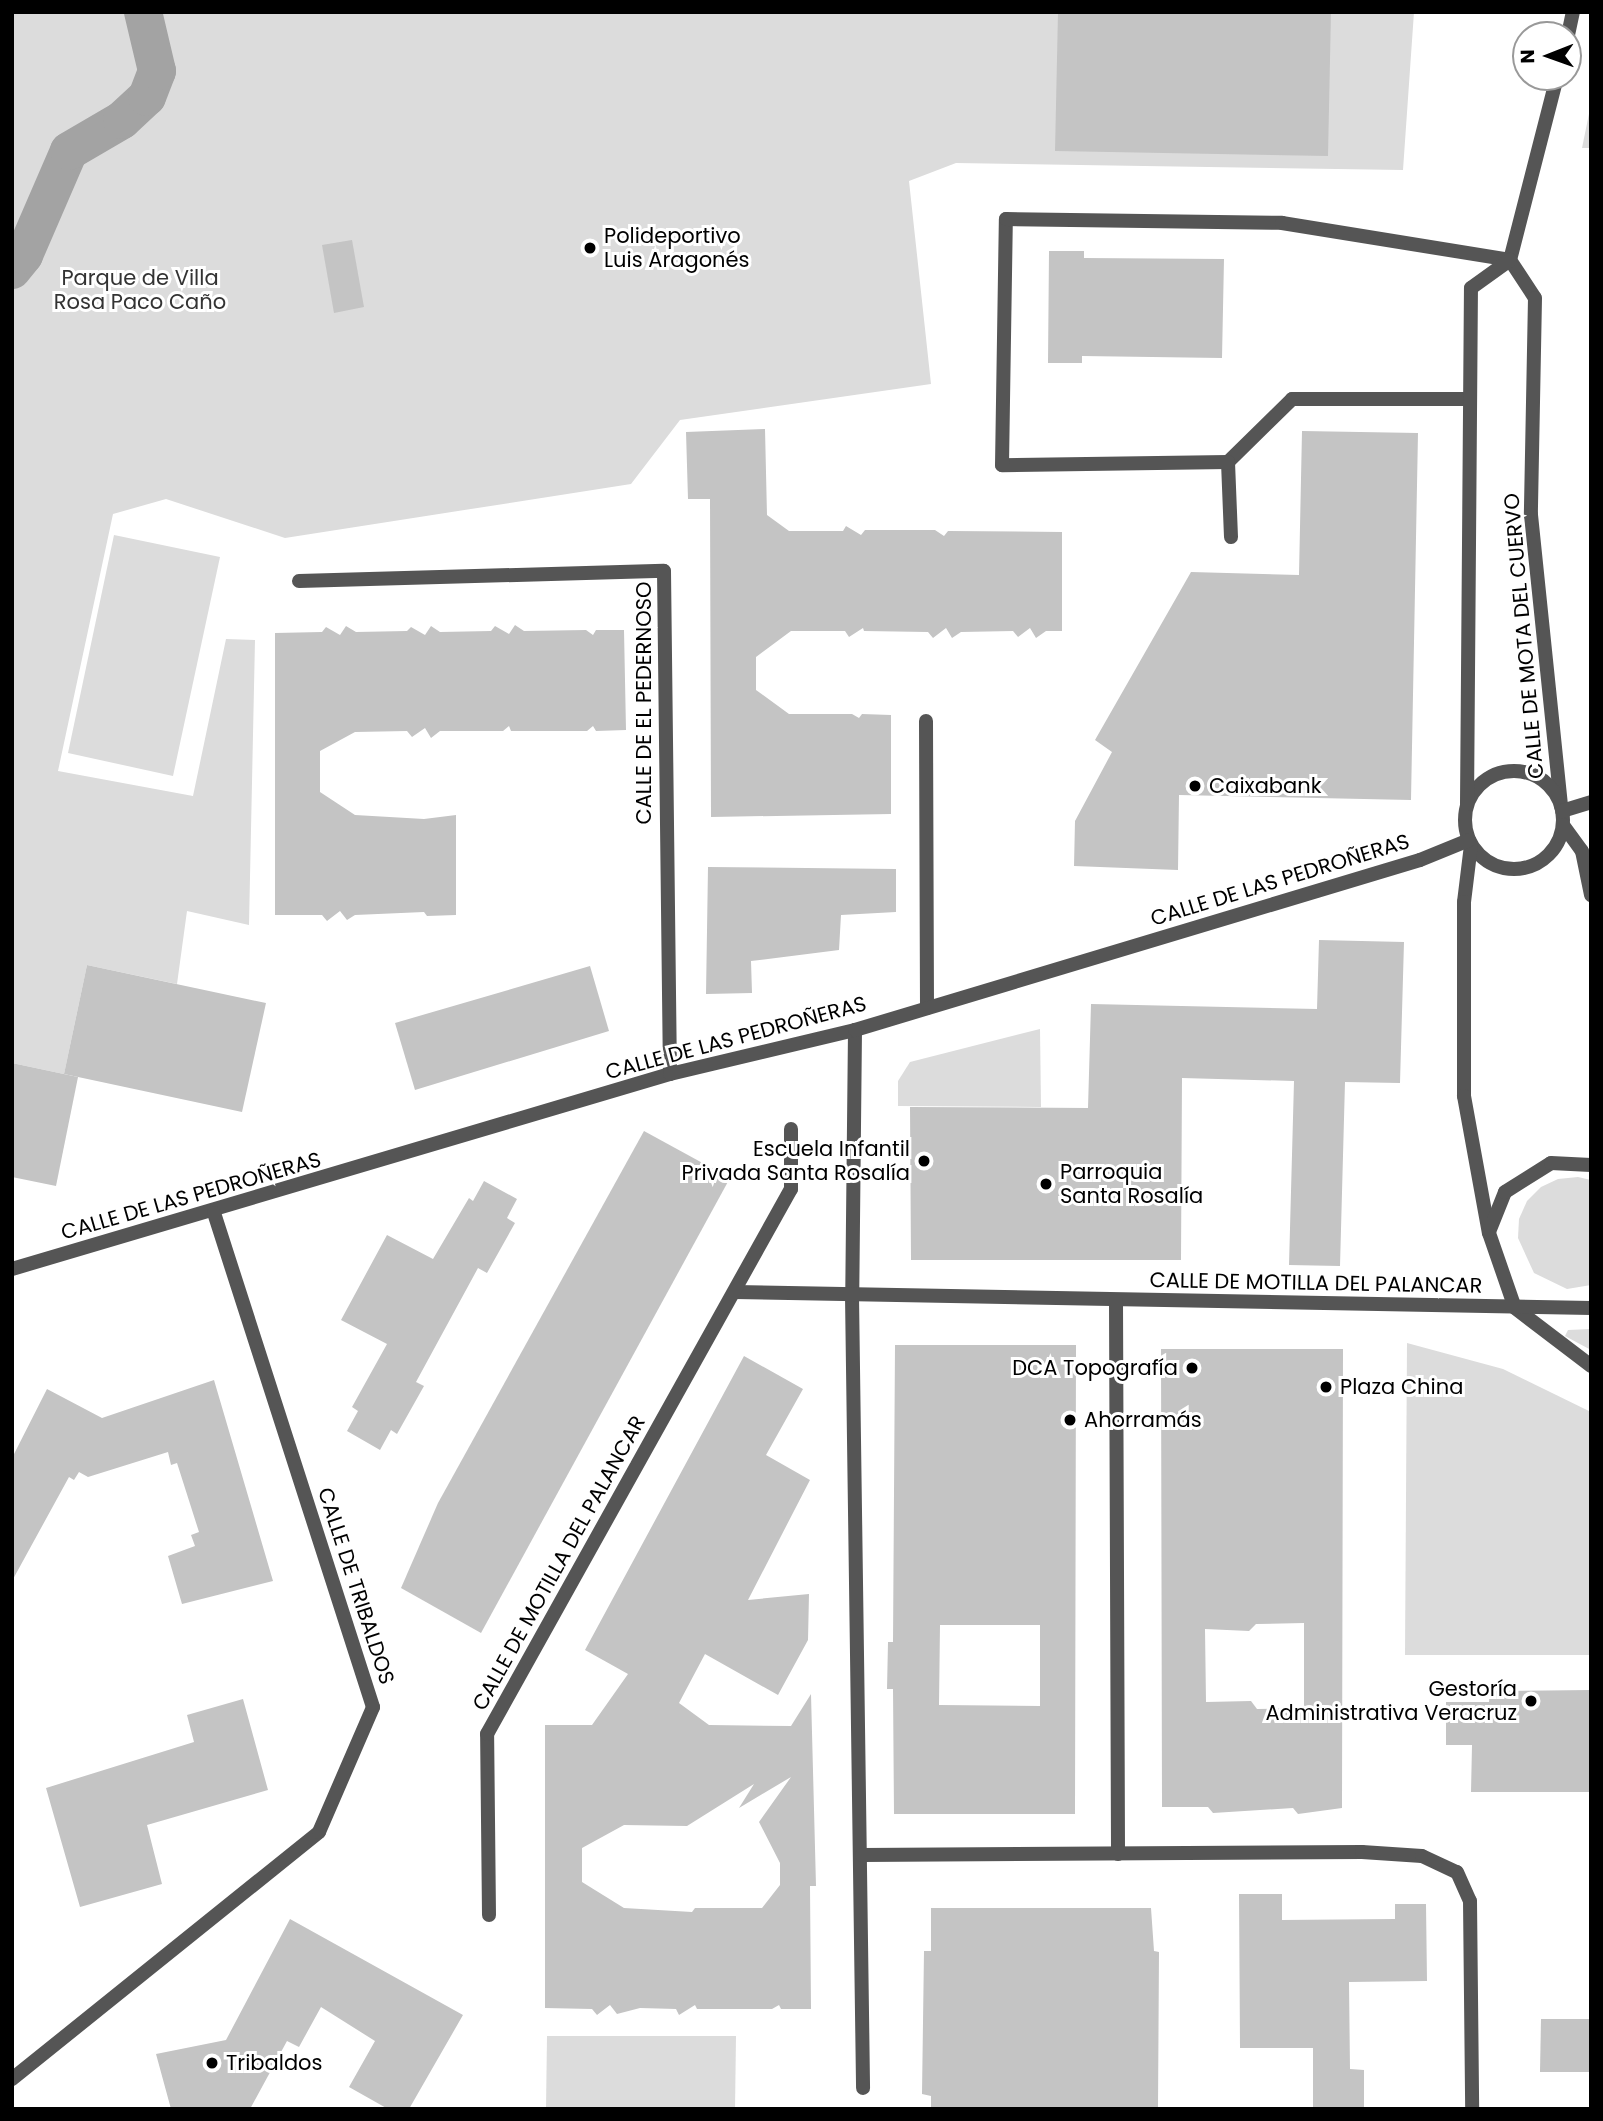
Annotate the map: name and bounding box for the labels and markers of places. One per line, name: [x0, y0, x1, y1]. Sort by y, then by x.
place label: Polideportivo Luis Aragonés: [604, 223, 749, 273]
marker: Polideportivo Luis Aragonés: [582, 240, 598, 256]
place label: Caixabank: [1209, 773, 1321, 799]
marker: Caixabank: [1187, 778, 1203, 794]
place label: Escuela Infantil Privada Santa Rosalía: [682, 1136, 910, 1186]
marker: Escuela Infantil Privada Santa Rosalía: [916, 1153, 932, 1169]
place label: Parroquia Santa Rosalía: [1060, 1159, 1203, 1209]
marker: Parroquia Santa Rosalía: [1038, 1176, 1054, 1192]
place label: DCA Topografía: [1012, 1355, 1178, 1381]
marker: DCA Topografía: [1184, 1360, 1200, 1376]
place label: Plaza China: [1340, 1374, 1463, 1400]
marker: Plaza China: [1318, 1379, 1334, 1395]
place label: Ahorramás: [1084, 1407, 1202, 1433]
marker: Ahorramás: [1062, 1412, 1078, 1428]
place label: Gestoría Administrativa Veracruz: [1265, 1676, 1517, 1726]
marker: Gestoría Administrativa Veracruz: [1523, 1693, 1539, 1709]
place label: Tribaldos: [226, 2050, 323, 2076]
marker: Tribaldos: [204, 2055, 220, 2071]

